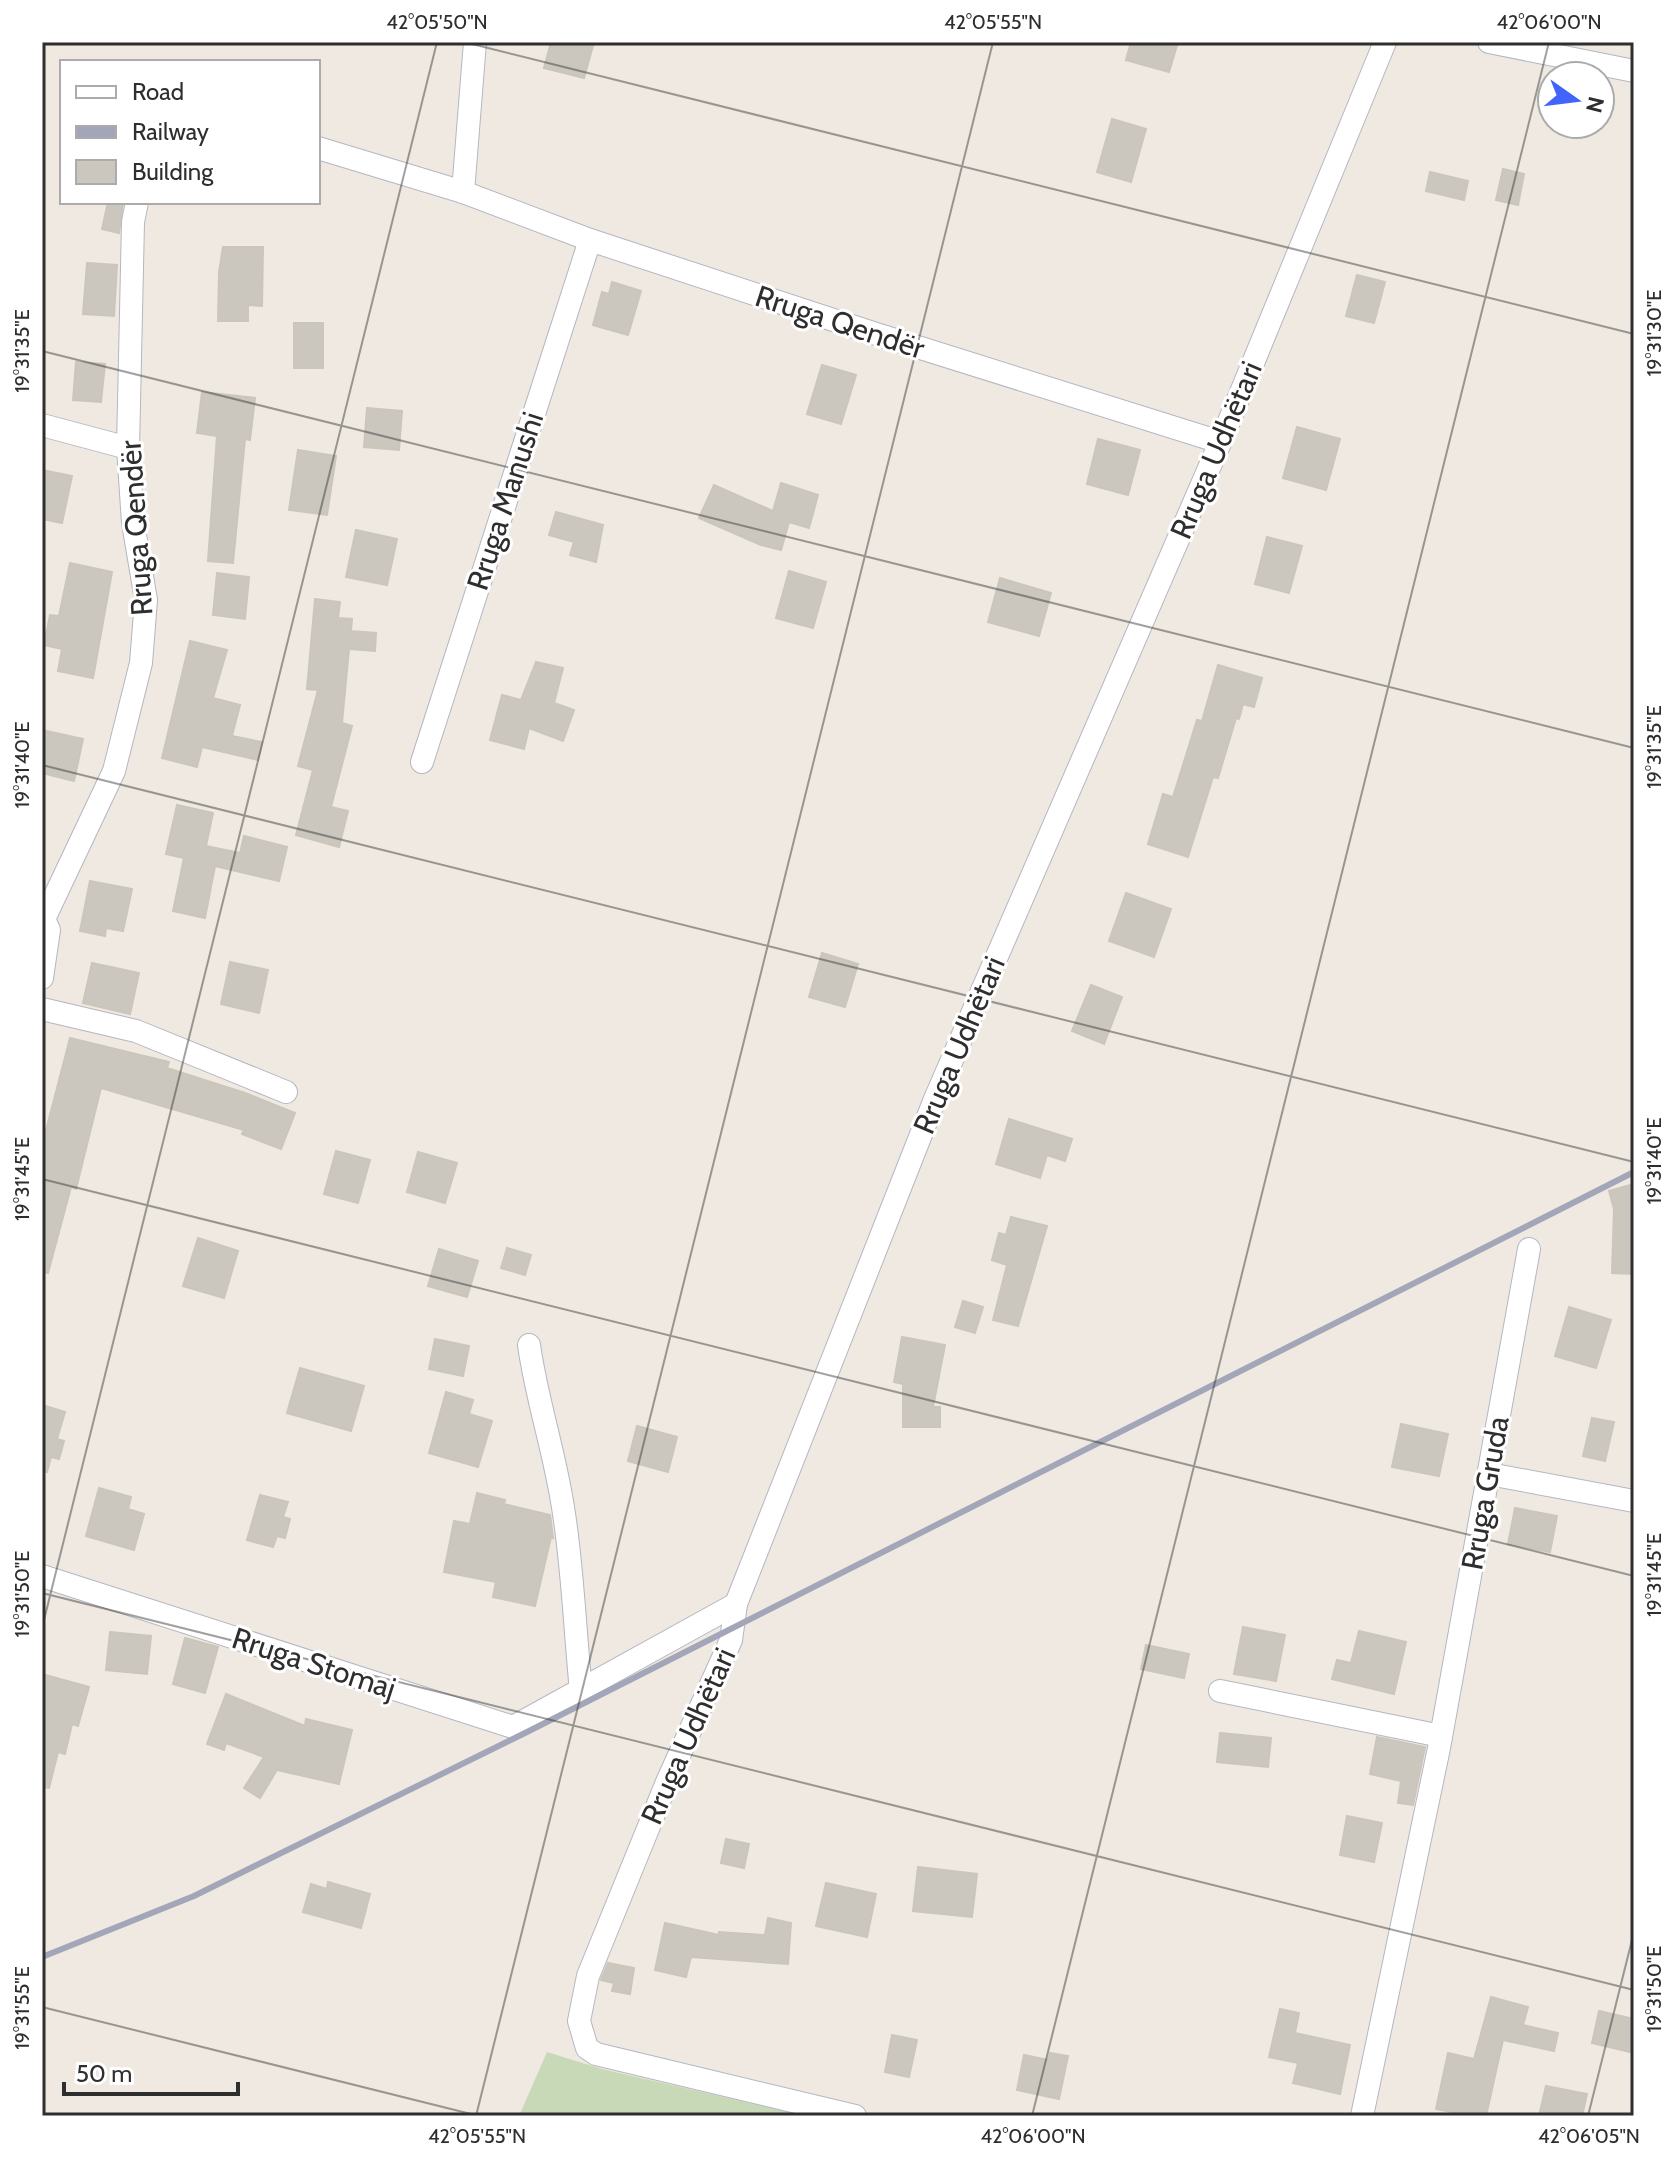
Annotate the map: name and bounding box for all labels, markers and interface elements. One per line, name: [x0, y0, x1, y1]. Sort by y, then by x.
text: 42°05'50"N: [386, 10, 488, 34]
text: 42°05'55"N: [944, 10, 1042, 34]
text: 42°06'00"N: [1496, 10, 1602, 34]
legend: [60, 60, 320, 204]
north arrow: [1536, 60, 1616, 140]
text: Road: [132, 77, 184, 106]
text: N: [1580, 94, 1610, 116]
text: Railway: [132, 117, 209, 146]
text: Building: [132, 157, 214, 186]
street label: Rruga Qendër: [751, 277, 930, 367]
text: 19°31'30"E: [1642, 290, 1666, 376]
text: 19°31'35"E: [10, 309, 34, 393]
street label: Rruga Udhëtari: [1162, 356, 1270, 544]
street label: Rruga Manushi: [459, 407, 551, 595]
street label: Rruga Qendër: [111, 439, 161, 617]
text: 19°31'35"E: [1642, 705, 1666, 789]
text: 19°31'40"E: [10, 721, 34, 809]
street label: Rruga Udhëtari: [905, 951, 1013, 1139]
text: 19°31'40"E: [1642, 1117, 1666, 1205]
text: 19°31'45"E: [10, 1137, 34, 1221]
street label: Rruga Gruda: [1453, 1413, 1517, 1573]
text: 19°31'45"E: [1642, 1533, 1666, 1617]
text: 19°31'50"E: [10, 1551, 34, 1637]
street label: Rruga Stomaj: [228, 1619, 400, 1707]
street label: Rruga Udhëtari: [633, 1642, 743, 1830]
text: 19°31'50"E: [1642, 1946, 1666, 2032]
text: 19°31'55"E: [10, 1966, 34, 2050]
scale bar: [64, 2046, 238, 2096]
text: 50 m: [76, 2059, 132, 2088]
text: 42°05'55"N: [428, 2124, 526, 2148]
text: 42°06'00"N: [980, 2124, 1086, 2148]
text: 42°06'05"N: [1538, 2124, 1640, 2148]

